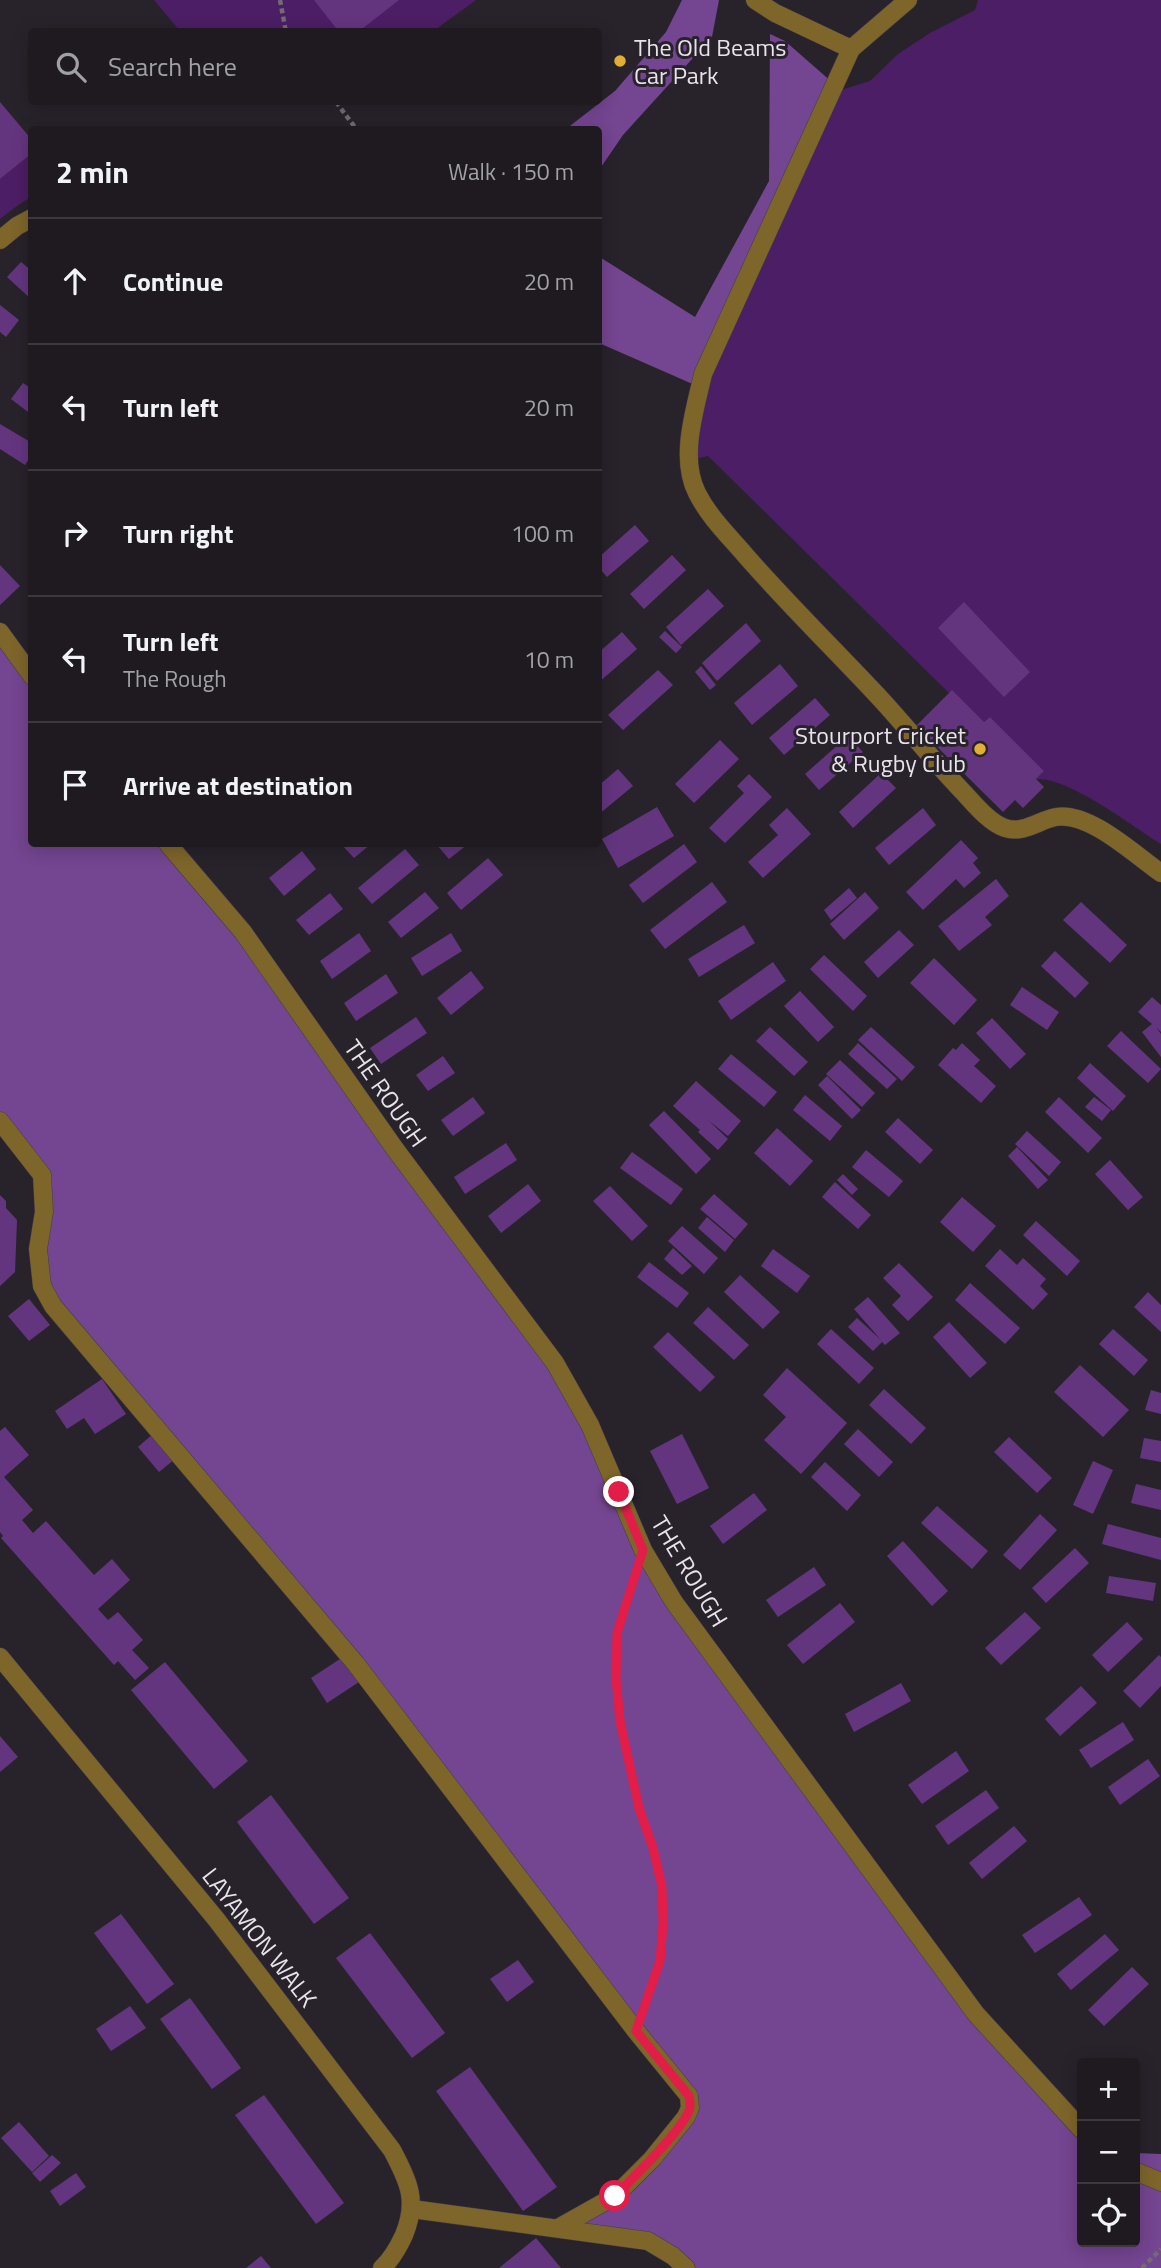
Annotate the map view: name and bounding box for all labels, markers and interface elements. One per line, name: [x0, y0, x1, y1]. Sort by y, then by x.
search box: [28, 28, 602, 105]
place label: The Old Beams Car Park: [634, 29, 786, 93]
text: Search here: [108, 47, 237, 86]
icon: search: [52, 48, 90, 86]
marker: The Old Beams Car Park: [612, 53, 628, 69]
text: 2 min: [56, 149, 129, 195]
text: Walk · 150 m: [448, 154, 574, 189]
icon: ahead: [56, 262, 94, 300]
text: Continue: [123, 262, 223, 301]
text: 20 m: [524, 264, 574, 299]
icon: left: [56, 388, 94, 426]
text: Turn left: [123, 388, 218, 427]
text: 20 m: [524, 390, 574, 425]
icon: right: [56, 514, 94, 552]
text: Turn right: [123, 514, 234, 553]
text: 100 m: [511, 516, 574, 551]
text: Turn left: [123, 622, 218, 661]
icon: left: [56, 640, 94, 678]
text: 10 m: [524, 642, 574, 677]
text: The Rough: [123, 661, 227, 696]
place label: Stourport Cricket & Rugby Club: [795, 717, 967, 781]
marker: Stourport Cricket & Rugby Club: [972, 741, 988, 757]
icon: arrive: [56, 766, 94, 804]
text: Arrive at destination: [123, 766, 353, 805]
street label: THE ROUGH: [336, 1032, 436, 1154]
route end: [603, 1476, 634, 1507]
street label: THE ROUGH: [643, 1508, 737, 1634]
street label: LAYAMON WALK: [194, 1860, 326, 2015]
map controls: [1077, 2058, 1140, 2247]
button: +: [1077, 2058, 1140, 2121]
button: −: [1077, 2121, 1140, 2184]
route start: [599, 2180, 630, 2211]
button: locate: [1077, 2184, 1140, 2247]

